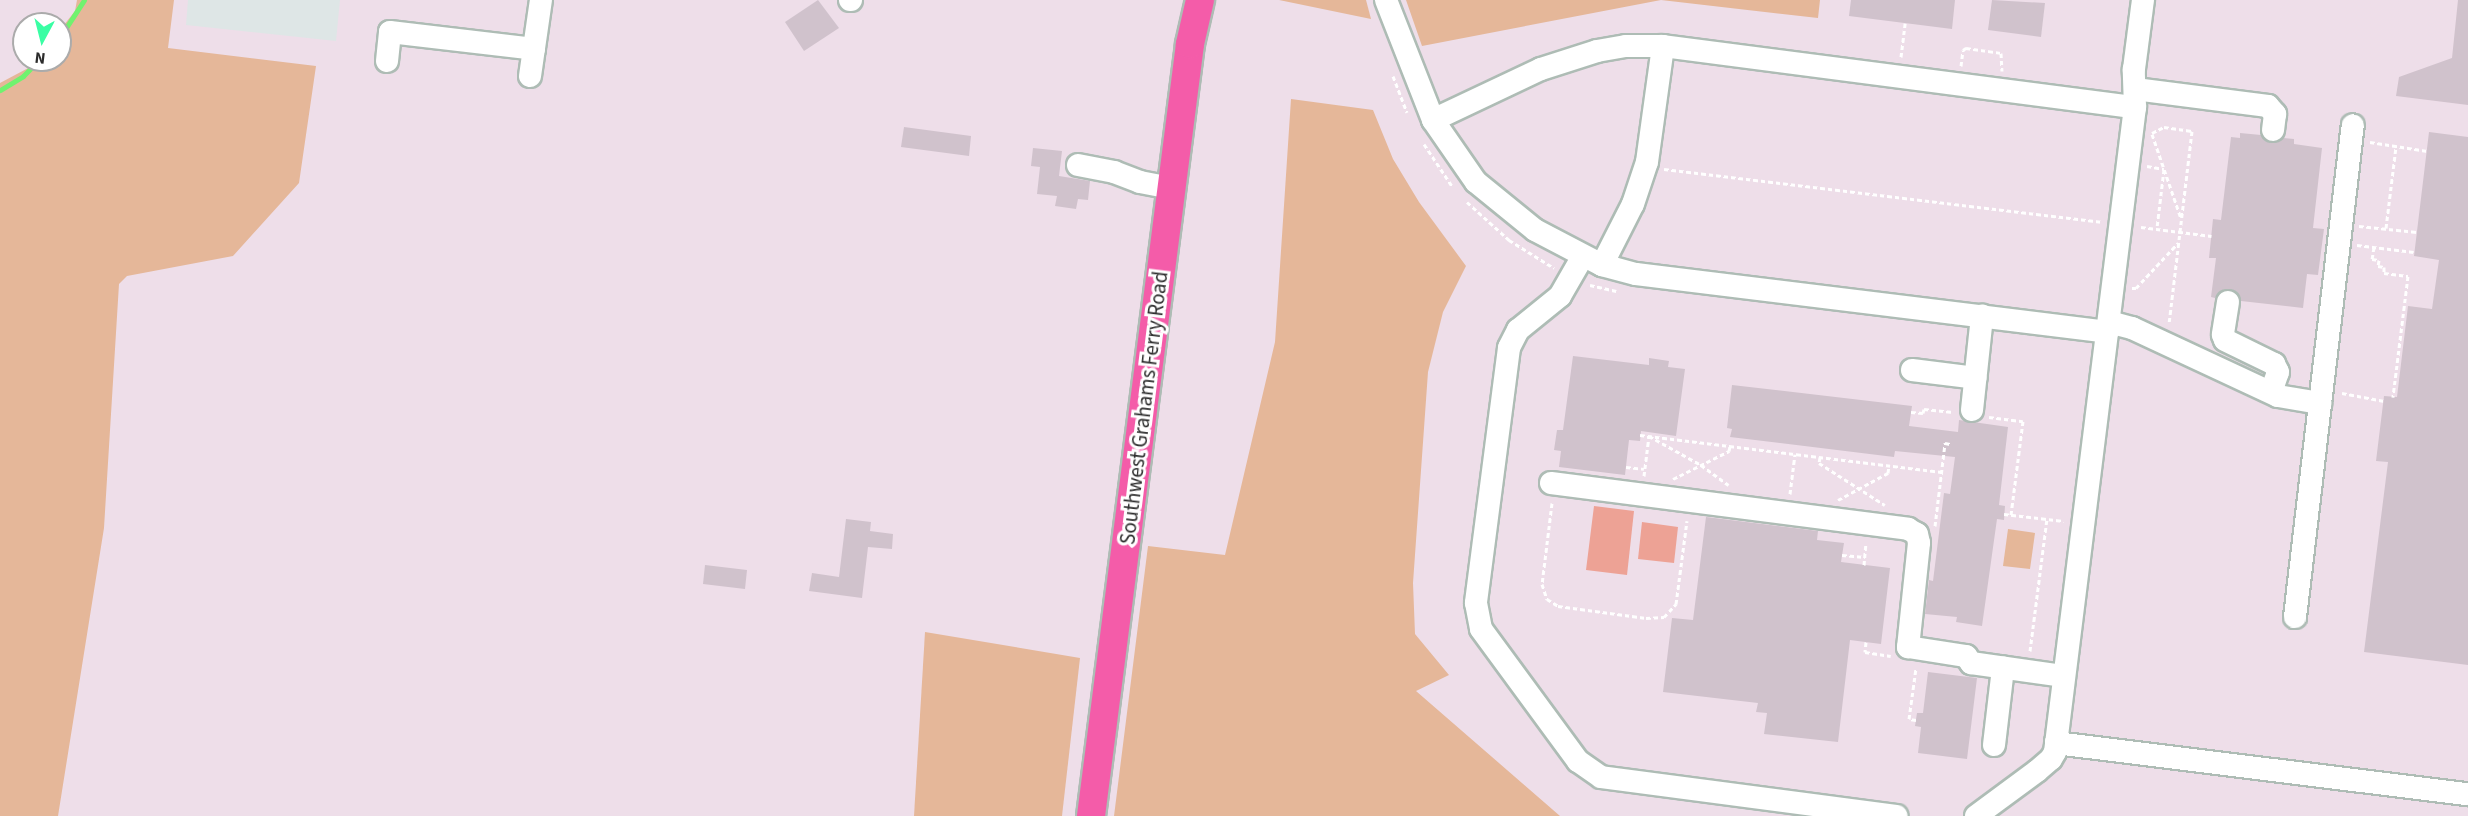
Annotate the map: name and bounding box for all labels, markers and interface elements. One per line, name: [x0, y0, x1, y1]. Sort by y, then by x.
north arrow: [12, 12, 72, 72]
text: N: [33, 46, 47, 69]
street label: Southwest Grahams Ferry Road: [1115, 270, 1173, 546]

